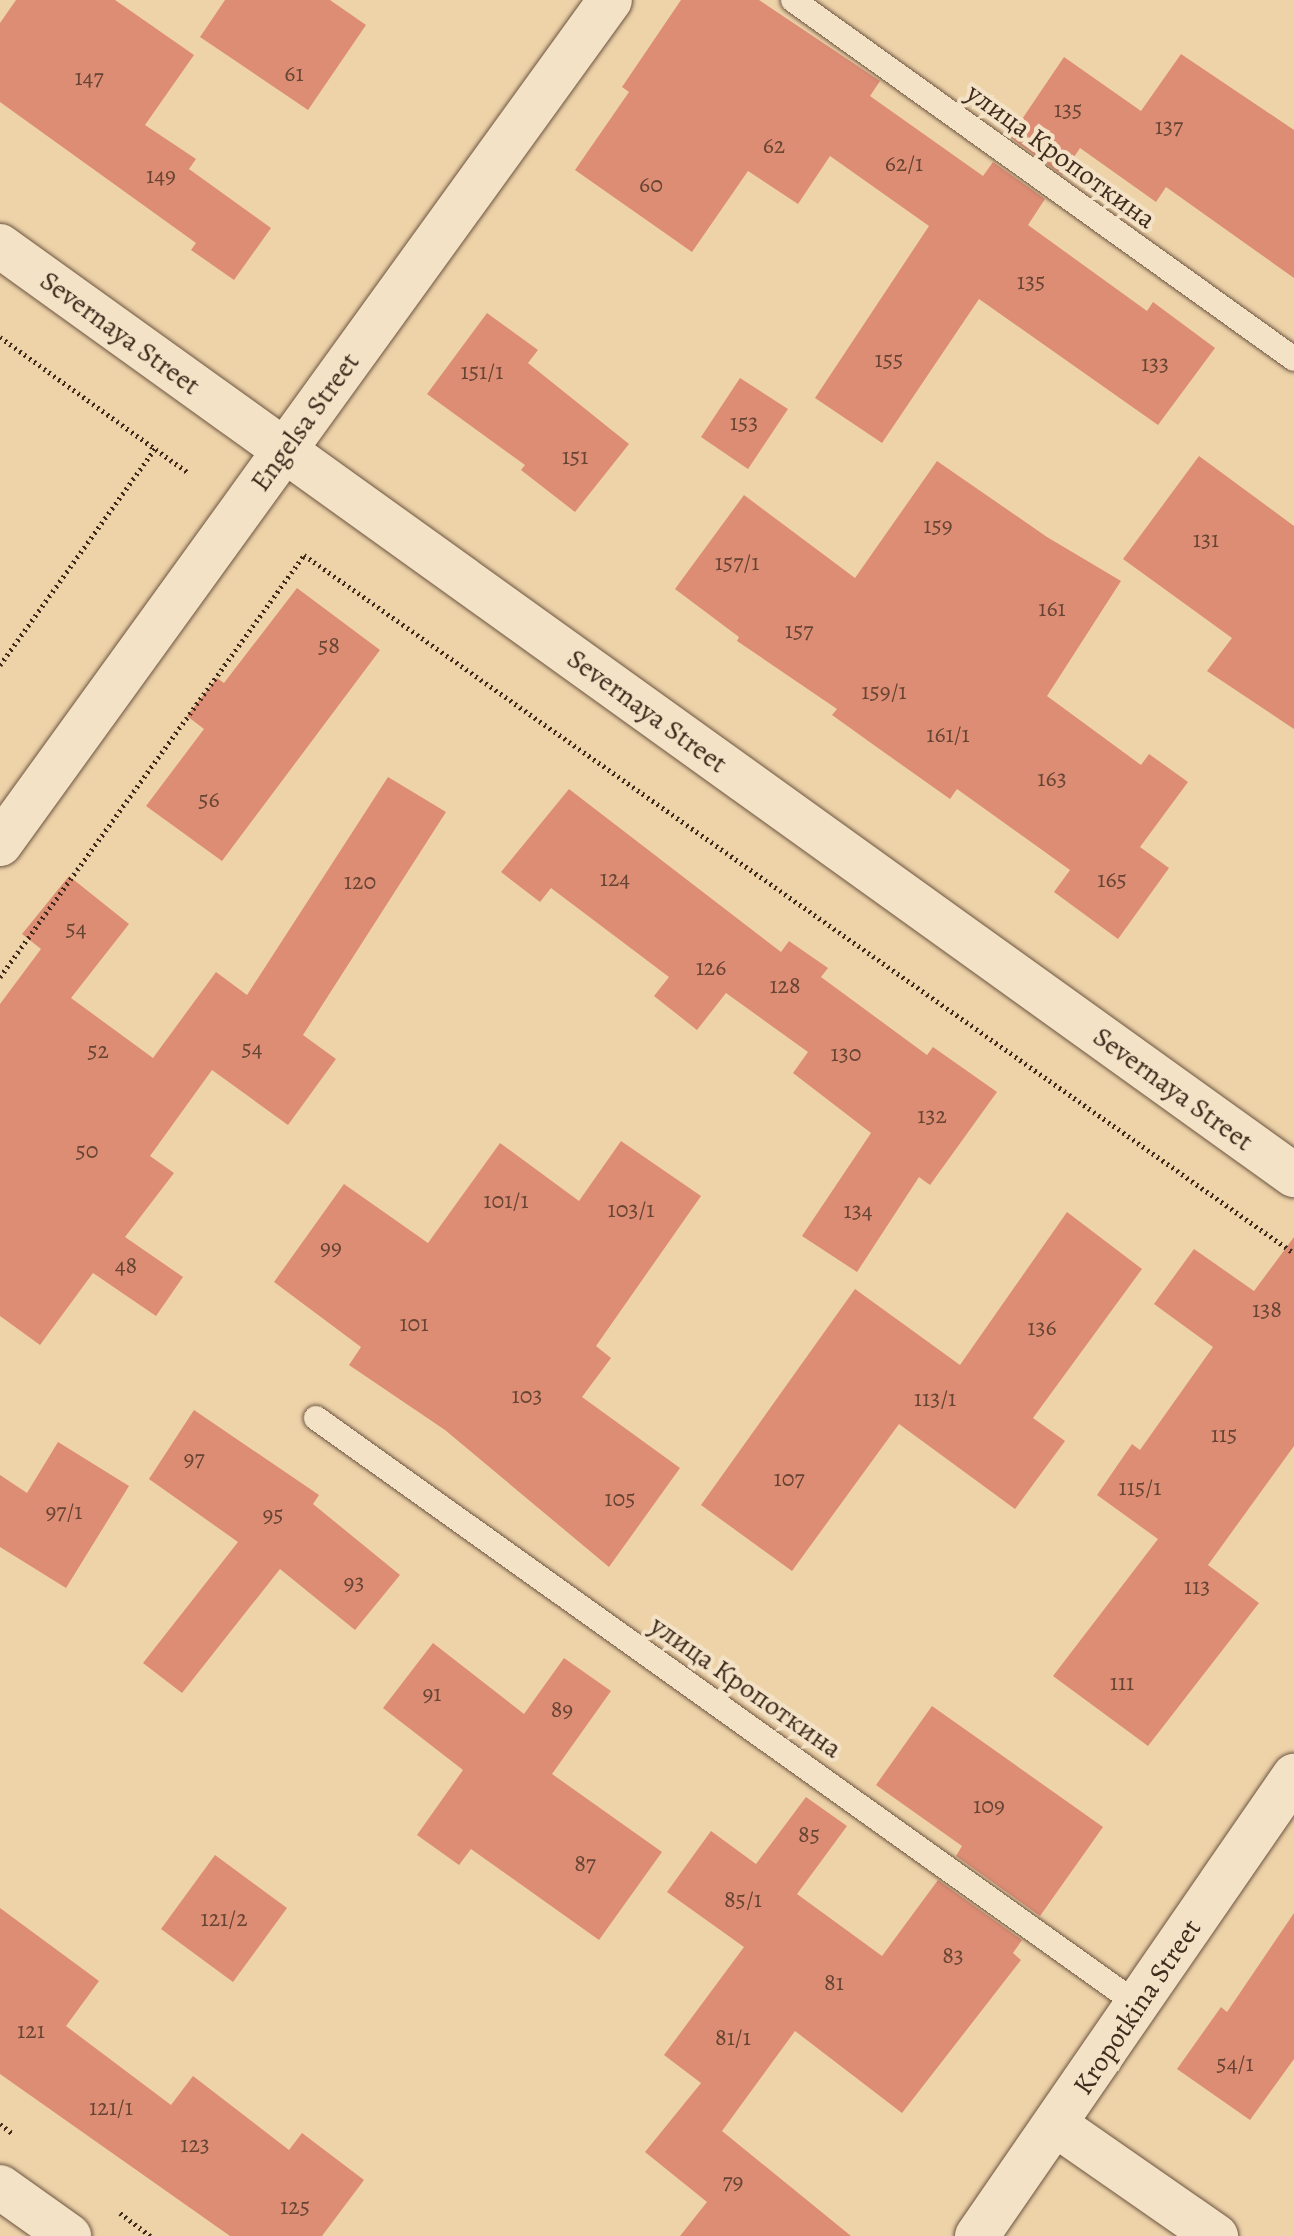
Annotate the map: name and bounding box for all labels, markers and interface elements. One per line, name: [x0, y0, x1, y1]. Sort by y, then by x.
house number: 61: [284, 60, 304, 88]
house number: 147: [74, 64, 104, 92]
street label: улица Кропоткина: [960, 76, 1162, 236]
house number: 135: [1054, 96, 1082, 124]
house number: 137: [1155, 113, 1183, 141]
house number: 62: [763, 132, 785, 160]
house number: 62/1: [885, 150, 923, 178]
house number: 149: [146, 162, 176, 190]
house number: 60: [639, 171, 663, 199]
street label: Severnaya Street: [33, 264, 207, 402]
house number: 135: [1017, 268, 1045, 296]
street label: Engelsa Street: [243, 346, 367, 498]
house number: 155: [875, 346, 903, 374]
house number: 133: [1141, 350, 1169, 378]
house number: 151/1: [461, 358, 503, 386]
house number: 153: [730, 409, 758, 437]
house number: 151: [562, 443, 588, 471]
house number: 159: [923, 512, 953, 540]
house number: 131: [1193, 526, 1219, 554]
house number: 157/1: [715, 549, 759, 577]
house number: 161: [1038, 595, 1066, 623]
house number: 157: [785, 617, 813, 645]
house number: 58: [318, 632, 340, 660]
street label: Severnaya Street: [560, 642, 734, 780]
house number: 159/1: [861, 678, 907, 706]
house number: 161/1: [926, 721, 970, 749]
house number: 163: [1037, 765, 1067, 793]
house number: 56: [198, 786, 220, 814]
house number: 124: [600, 865, 630, 893]
house number: 165: [1097, 866, 1127, 894]
house number: 120: [344, 868, 376, 896]
house number: 54: [65, 915, 87, 943]
house number: 126: [696, 954, 726, 982]
house number: 128: [769, 972, 801, 1000]
street label: Severnaya Street: [1086, 1020, 1260, 1158]
house number: 54: [241, 1035, 263, 1063]
house number: 52: [87, 1037, 109, 1065]
house number: 130: [831, 1040, 861, 1068]
house number: 132: [917, 1102, 947, 1130]
house number: 50: [75, 1137, 99, 1165]
house number: 101/1: [483, 1187, 529, 1215]
house number: 103/1: [607, 1196, 655, 1224]
house number: 134: [843, 1197, 873, 1225]
house number: 99: [320, 1234, 342, 1262]
house number: 48: [115, 1252, 137, 1280]
house number: 138: [1252, 1296, 1282, 1324]
house number: 101: [399, 1310, 429, 1338]
house number: 136: [1027, 1314, 1057, 1342]
house number: 103: [512, 1382, 542, 1410]
house number: 113/1: [914, 1385, 956, 1413]
house number: 115: [1211, 1421, 1237, 1449]
house number: 97: [184, 1445, 204, 1473]
house number: 107: [773, 1465, 805, 1493]
house number: 115/1: [1119, 1474, 1161, 1502]
house number: 105: [604, 1485, 636, 1513]
house number: 97/1: [45, 1498, 83, 1526]
house number: 95: [262, 1501, 284, 1529]
house number: 93: [344, 1569, 364, 1597]
house number: 113: [1184, 1573, 1210, 1601]
street label: улица Кропоткина: [644, 1608, 848, 1766]
house number: 111: [1110, 1669, 1134, 1697]
house number: 91: [422, 1680, 442, 1708]
house number: 89: [551, 1696, 573, 1724]
house number: 109: [973, 1792, 1005, 1820]
house number: 85: [798, 1821, 820, 1849]
house number: 87: [574, 1850, 596, 1878]
house number: 85/1: [724, 1886, 762, 1914]
house number: 121/2: [200, 1905, 248, 1933]
street label: Kropotkina Street: [1066, 1913, 1208, 2101]
house number: 83: [942, 1942, 964, 1970]
house number: 81: [824, 1969, 844, 1997]
house number: 121: [17, 2017, 45, 2045]
house number: 81/1: [715, 2024, 751, 2052]
house number: 54/1: [1216, 2050, 1254, 2078]
house number: 121/1: [89, 2094, 133, 2122]
house number: 123: [180, 2131, 210, 2159]
house number: 79: [723, 2168, 743, 2196]
house number: 125: [280, 2193, 310, 2221]

